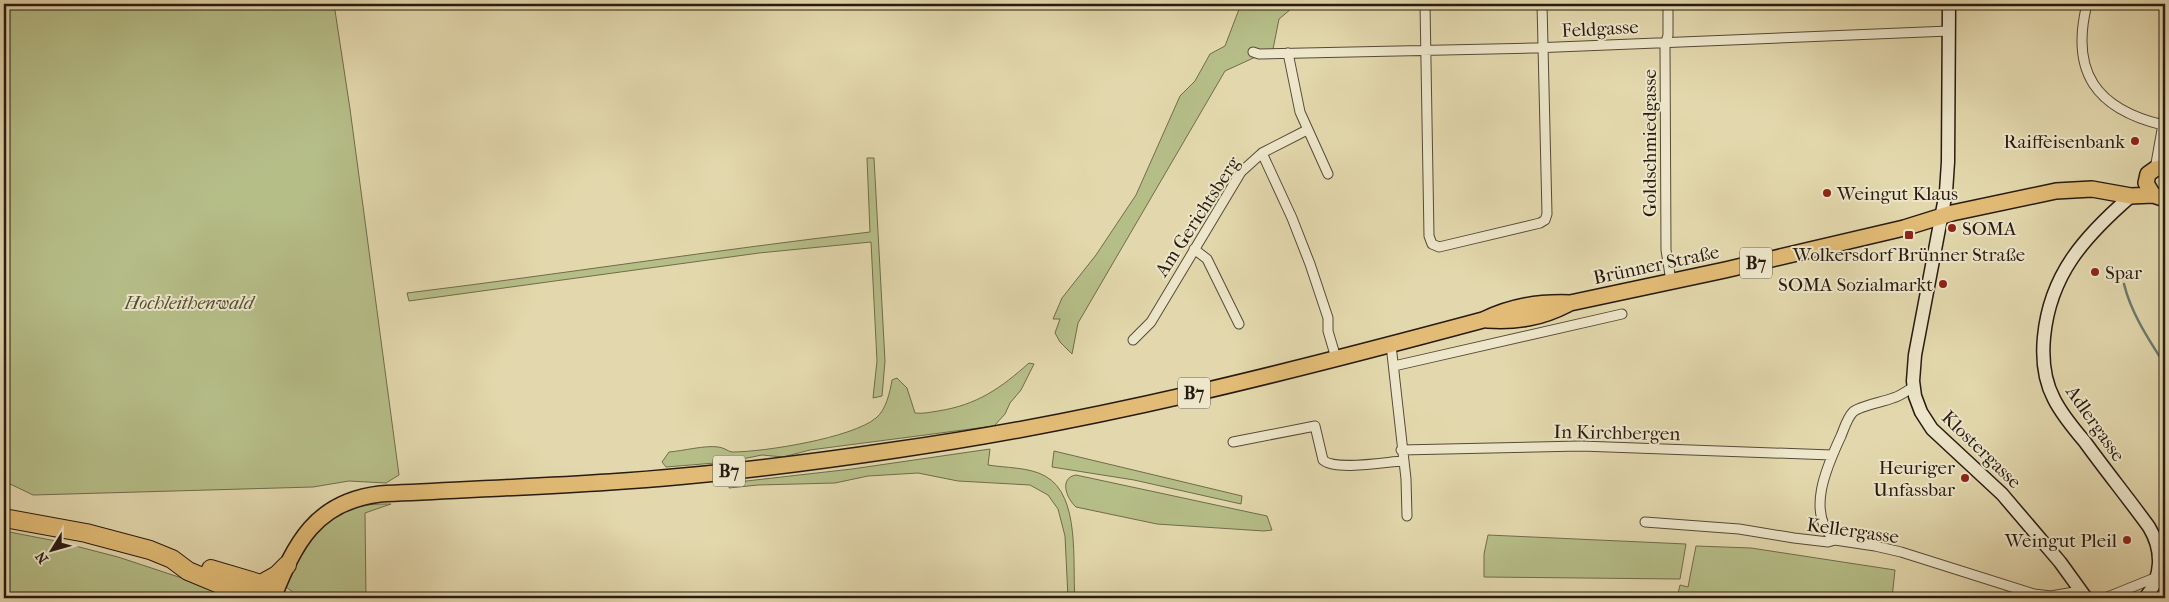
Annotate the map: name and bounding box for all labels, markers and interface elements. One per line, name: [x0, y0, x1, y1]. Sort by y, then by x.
street label: Feldgasse: [1561, 16, 1639, 42]
street label: Goldschmiedgasse: [1639, 69, 1661, 217]
place label: Raiffeisenbank: [2003, 131, 2125, 153]
marker: Raiffeisenbank: [2129, 135, 2141, 147]
street label: Am Gerichtsberg: [1150, 152, 1245, 282]
place label: Weingut Klaus: [1836, 183, 1958, 205]
marker: Weingut Klaus: [1821, 187, 1833, 199]
place label: SOMA: [1962, 218, 2017, 240]
marker: SOMA: [1946, 222, 1958, 234]
marker: Wolkersdorf Brünner Straße: [1903, 229, 1915, 241]
street label: Brünner Straße: [1591, 241, 1721, 289]
place label: Wolkersdorf Brünner Straße: [1792, 244, 2025, 266]
road number: B7: [1740, 248, 1772, 278]
place label: Spar: [2105, 262, 2143, 284]
marker: Spar: [2089, 266, 2101, 278]
place label: SOMA Sozialmarkt: [1778, 274, 1933, 296]
marker: SOMA Sozialmarkt: [1937, 278, 1949, 290]
park label: Hochleithenwald: [124, 292, 256, 314]
road number: B7: [1178, 378, 1210, 408]
street label: Adlergasse: [2060, 381, 2129, 466]
street label: Klostergasse: [1937, 406, 2026, 493]
street label: In Kirchbergen: [1553, 421, 1681, 445]
road number: B7: [713, 456, 745, 486]
place label: Heuriger Unfassbar: [1873, 457, 1956, 501]
marker: Heuriger Unfassbar: [1959, 472, 1971, 484]
street label: Kellergasse: [1805, 514, 1900, 548]
north arrow: [28, 524, 78, 574]
place label: Weingut Pleil: [2004, 530, 2117, 552]
marker: Weingut Pleil: [2121, 534, 2133, 546]
text: N: [32, 548, 52, 567]

